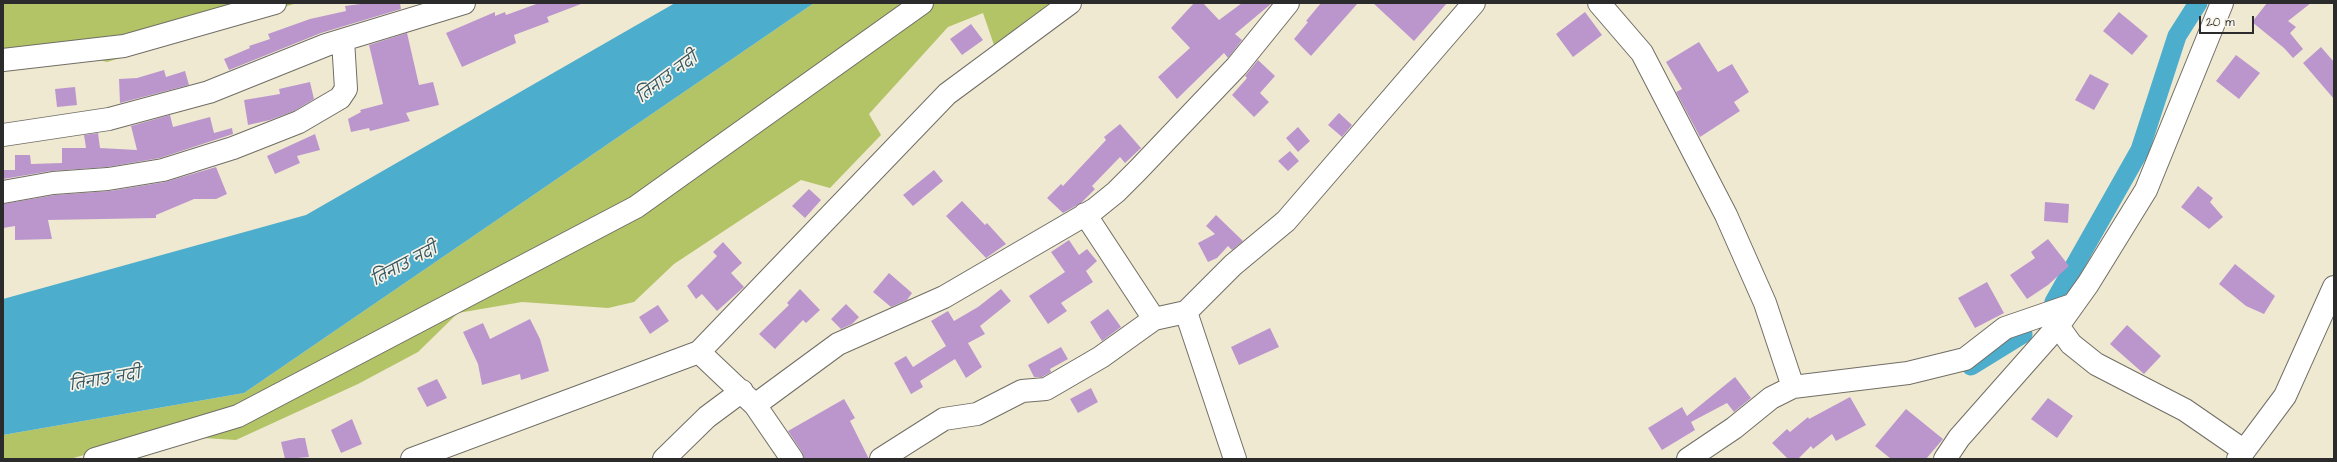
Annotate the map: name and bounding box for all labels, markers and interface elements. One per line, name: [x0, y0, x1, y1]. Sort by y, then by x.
scale bar: [2201, 8, 2256, 34]
text: 20 m: [2206, 14, 2235, 31]
water label: तिनाउ नदी: [634, 50, 702, 108]
water label: तिनाउ नदी: [369, 241, 441, 291]
water label: तिनाउ नदी: [68, 366, 142, 396]

